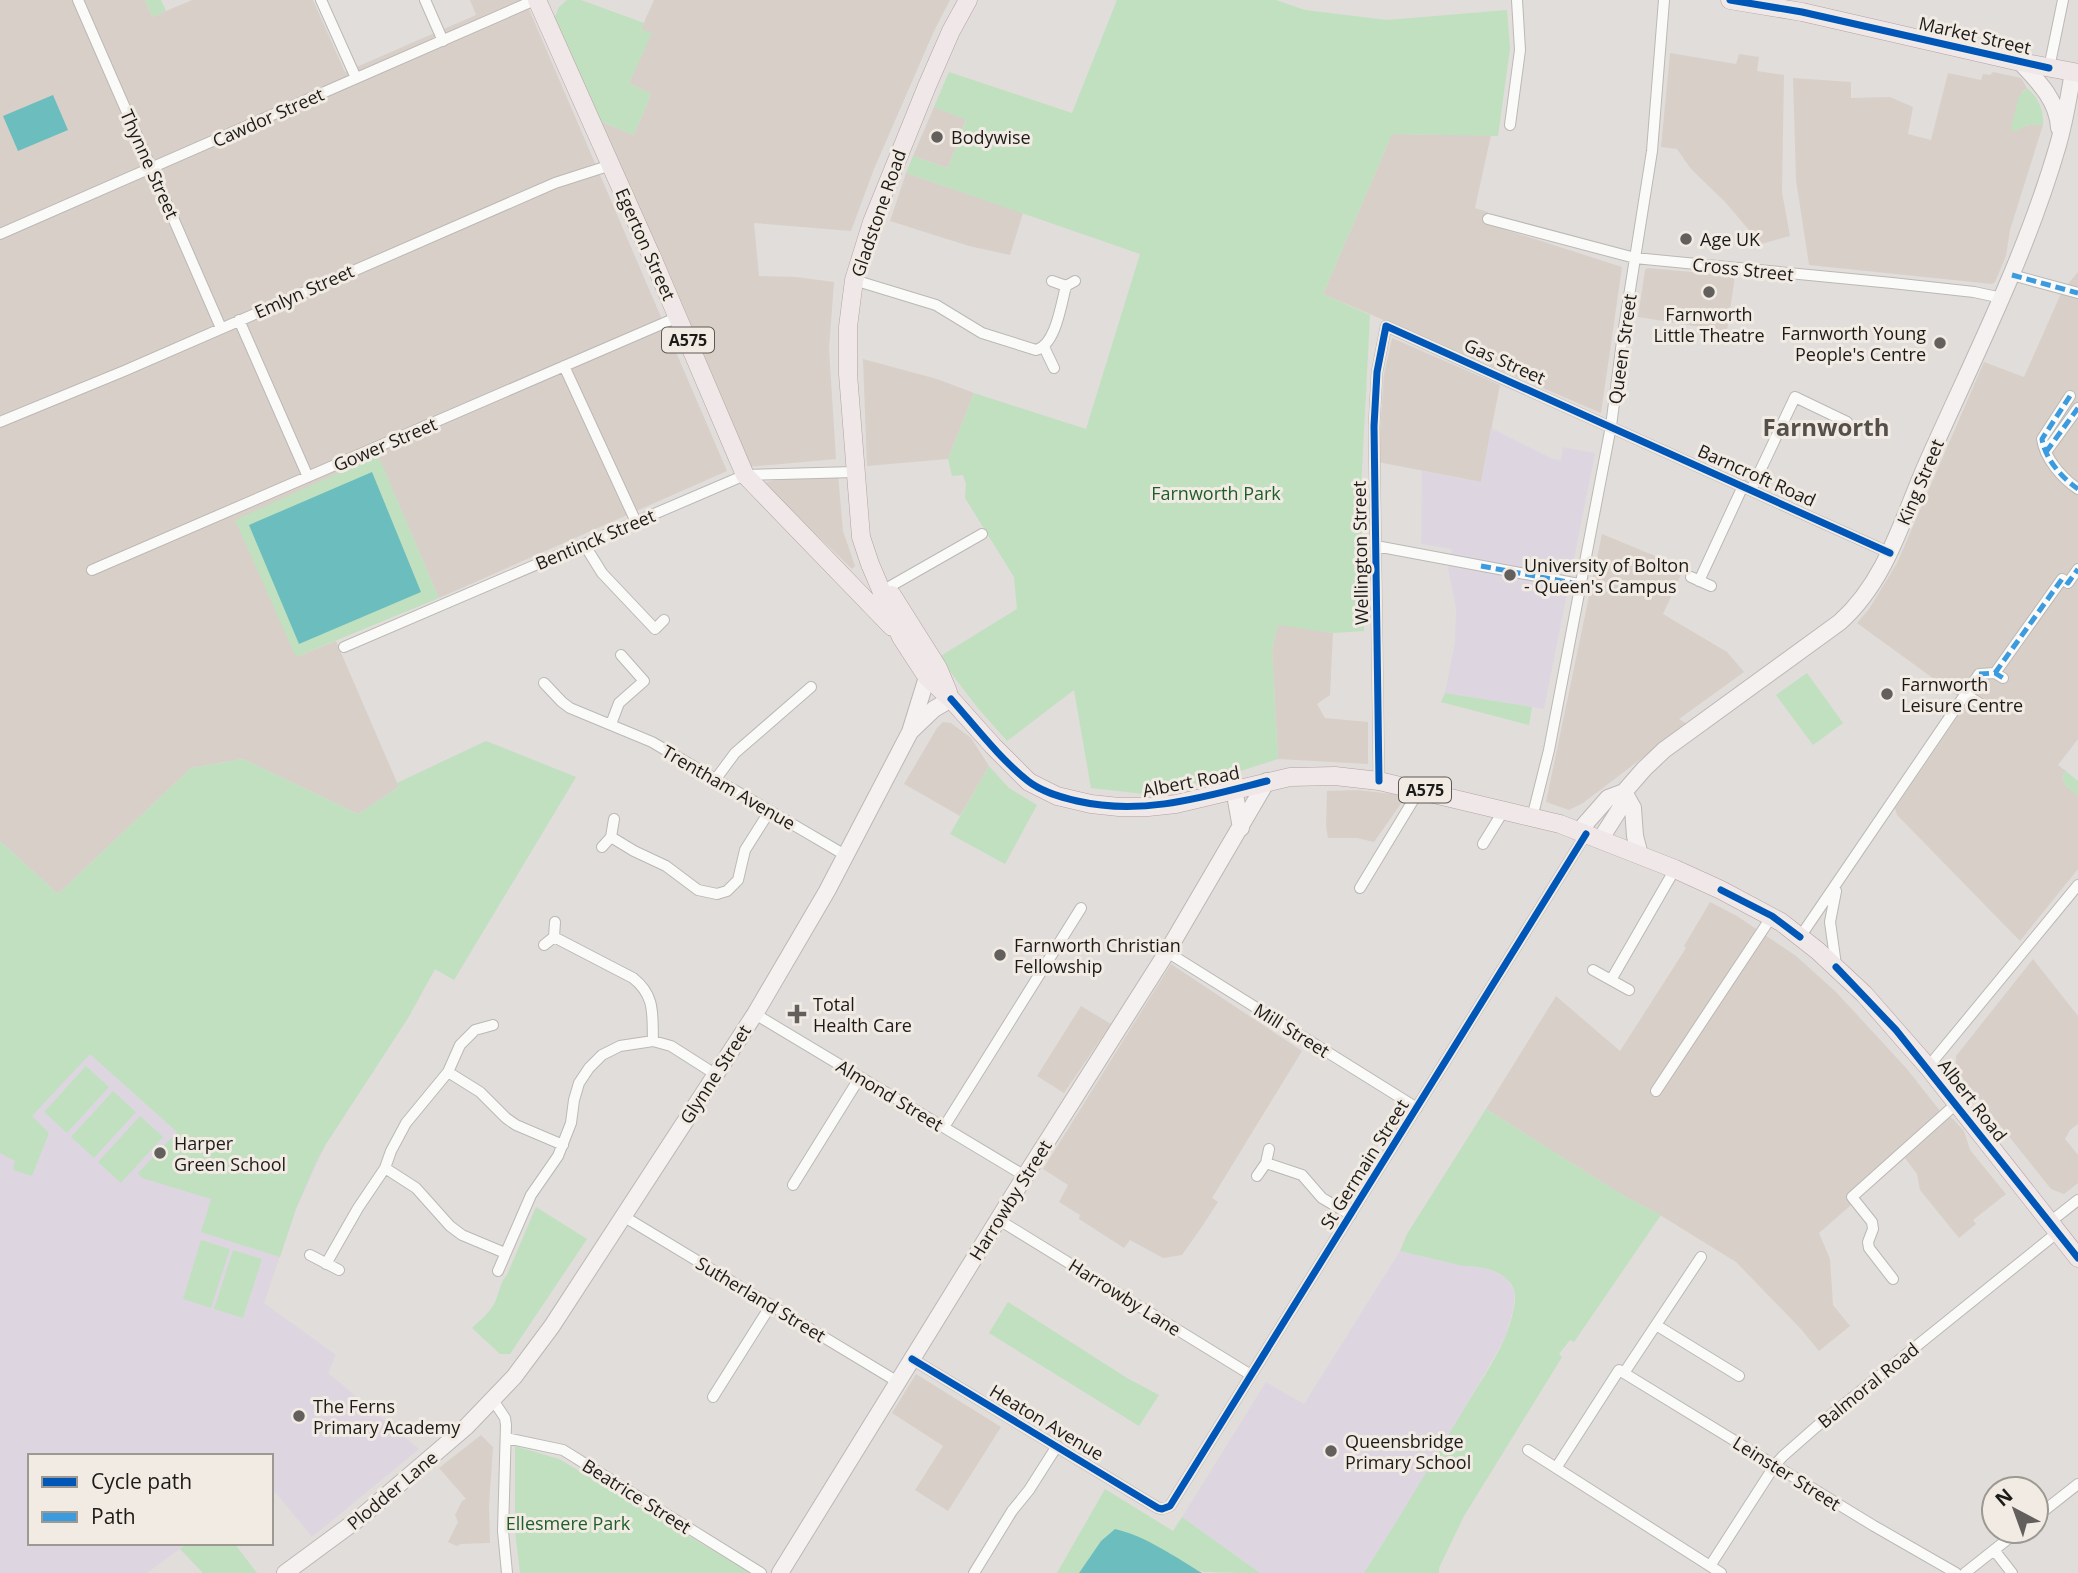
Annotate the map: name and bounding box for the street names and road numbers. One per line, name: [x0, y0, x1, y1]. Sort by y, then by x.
street label: Market Street: [1917, 10, 2033, 60]
street label: Cawdor Street: [209, 82, 327, 152]
street label: Thynne Street: [115, 106, 185, 222]
street label: Gladstone Road: [845, 146, 911, 280]
street label: Egerton Street: [611, 184, 681, 304]
street label: Cross Street: [1691, 252, 1795, 286]
street label: Emlyn Street: [251, 258, 357, 324]
street label: Queen Street: [1602, 292, 1642, 406]
road number: A575: [662, 328, 714, 352]
street label: Gas Street: [1461, 332, 1549, 390]
street label: Gower Street: [330, 411, 440, 477]
street label: King Street: [1891, 435, 1949, 529]
street label: Barncroft Road: [1694, 438, 1820, 512]
street label: Wellington Street: [1347, 481, 1373, 625]
street label: Bentinck Street: [531, 503, 659, 575]
street label: Trentham Avenue: [658, 739, 800, 835]
street label: Albert Road: [1140, 760, 1242, 802]
road number: A575: [1399, 778, 1451, 803]
street label: Mill Street: [1250, 997, 1334, 1063]
street label: Glynne Street: [674, 1020, 756, 1128]
street label: Almond Street: [832, 1054, 948, 1136]
street label: Albert Road: [1933, 1054, 2013, 1146]
street label: St Germain Street: [1314, 1095, 1414, 1233]
street label: Harrowby Street: [963, 1135, 1057, 1265]
street label: Sutherland Street: [692, 1251, 830, 1347]
street label: Harrowby Lane: [1064, 1253, 1186, 1341]
street label: Balmoral Road: [1813, 1337, 1923, 1433]
street label: Heaton Avenue: [986, 1378, 1108, 1466]
street label: Leinster Street: [1729, 1430, 1845, 1516]
street label: Plodder Lane: [342, 1445, 442, 1535]
street label: Beatrice Street: [578, 1453, 696, 1539]

